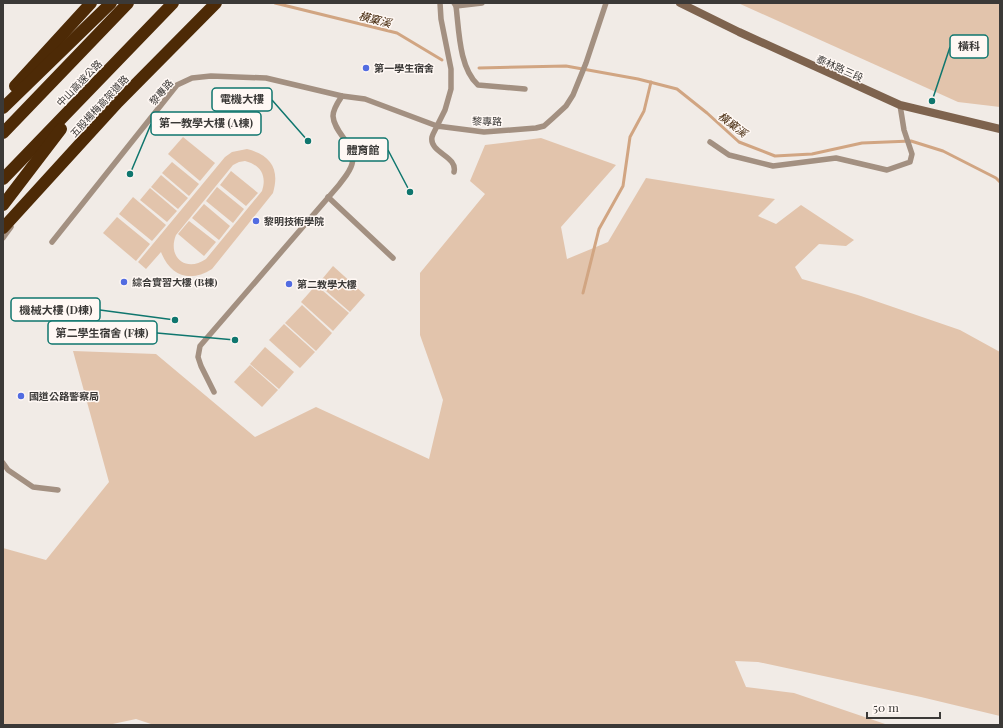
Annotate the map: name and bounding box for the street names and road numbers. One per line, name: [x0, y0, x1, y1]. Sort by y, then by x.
street label: 泰林路三段: [814, 51, 866, 85]
street label: 中山高速公路: [53, 57, 105, 109]
street label: 五股楊梅高架道路: [67, 72, 131, 140]
street label: 黎專路: [146, 76, 176, 108]
street label: 黎專路: [472, 114, 502, 128]

